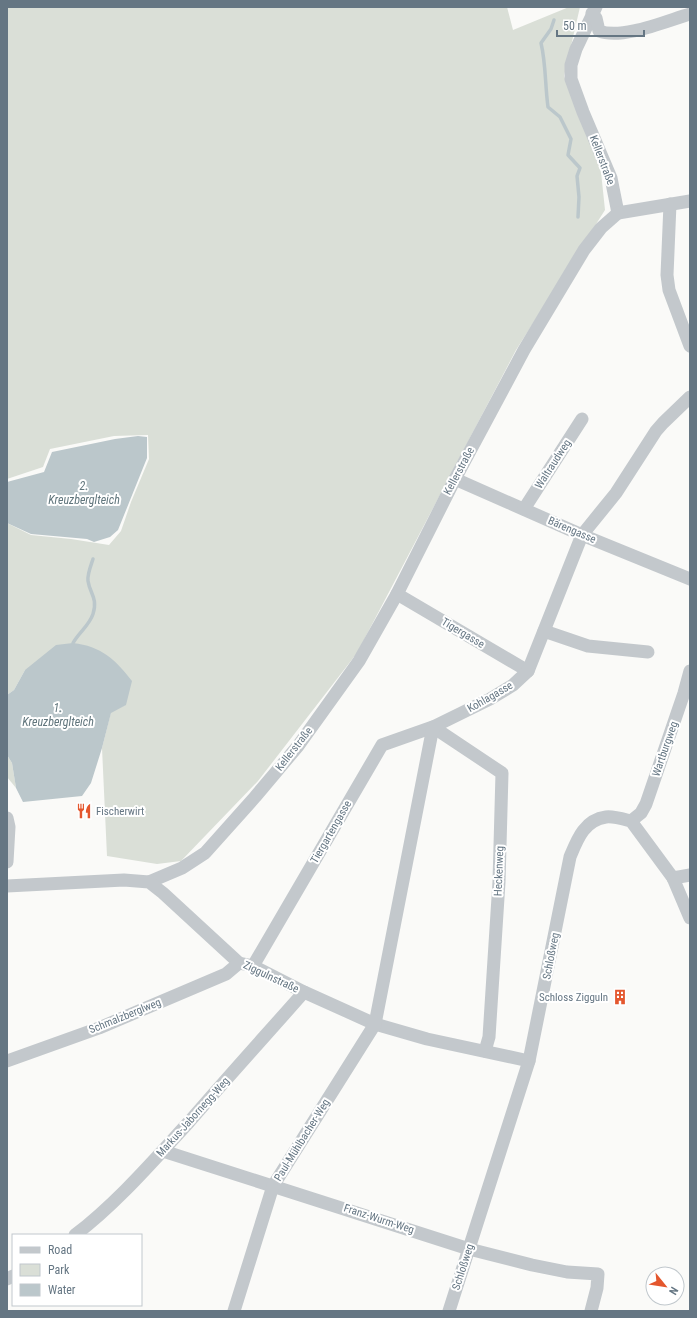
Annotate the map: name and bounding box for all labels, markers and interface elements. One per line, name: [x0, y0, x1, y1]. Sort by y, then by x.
scale bar: [557, 12, 644, 38]
text: 50 m: [563, 19, 587, 33]
street label: Kellerstraße: [587, 133, 617, 187]
street label: Waltraudweg: [532, 437, 574, 491]
street label: Kellerstraße: [441, 445, 477, 497]
water label: 2. Kreuzberglteich: [48, 479, 120, 507]
street label: Bärengasse: [546, 514, 598, 546]
street label: Tigergasse: [439, 615, 487, 651]
street label: Kohlagasse: [465, 679, 515, 715]
water label: 1. Kreuzberglteich: [22, 701, 94, 729]
street label: Wartburgweg: [649, 720, 681, 778]
street label: Kellerstraße: [273, 724, 315, 774]
street label: Tiergartengasse: [308, 798, 354, 866]
restaurant icon: Fischerwirt: [75, 802, 93, 820]
place label: Fischerwirt: [96, 805, 144, 818]
street label: Heckenweg: [492, 846, 506, 896]
street label: Schloßweg: [540, 931, 562, 981]
street label: Ziggulnstraße: [241, 958, 301, 996]
building icon: Schloss Zigguln: [611, 988, 629, 1006]
place label: Schloss Zigguln: [539, 991, 608, 1004]
street label: Schmalzberglweg: [87, 996, 163, 1036]
street label: Markus-Jabornegg-Weg: [154, 1074, 232, 1160]
street label: Paul-Mühlbacher-Weg: [271, 1096, 333, 1184]
street label: Franz-Wurm-Weg: [342, 1202, 416, 1236]
legend: [12, 1234, 142, 1306]
street label: Schloßweg: [449, 1242, 477, 1292]
text: Road: [48, 1243, 72, 1257]
text: Park: [48, 1263, 70, 1277]
north arrow: [645, 1266, 685, 1306]
text: Water: [48, 1283, 76, 1297]
text: N: [666, 1285, 681, 1297]

